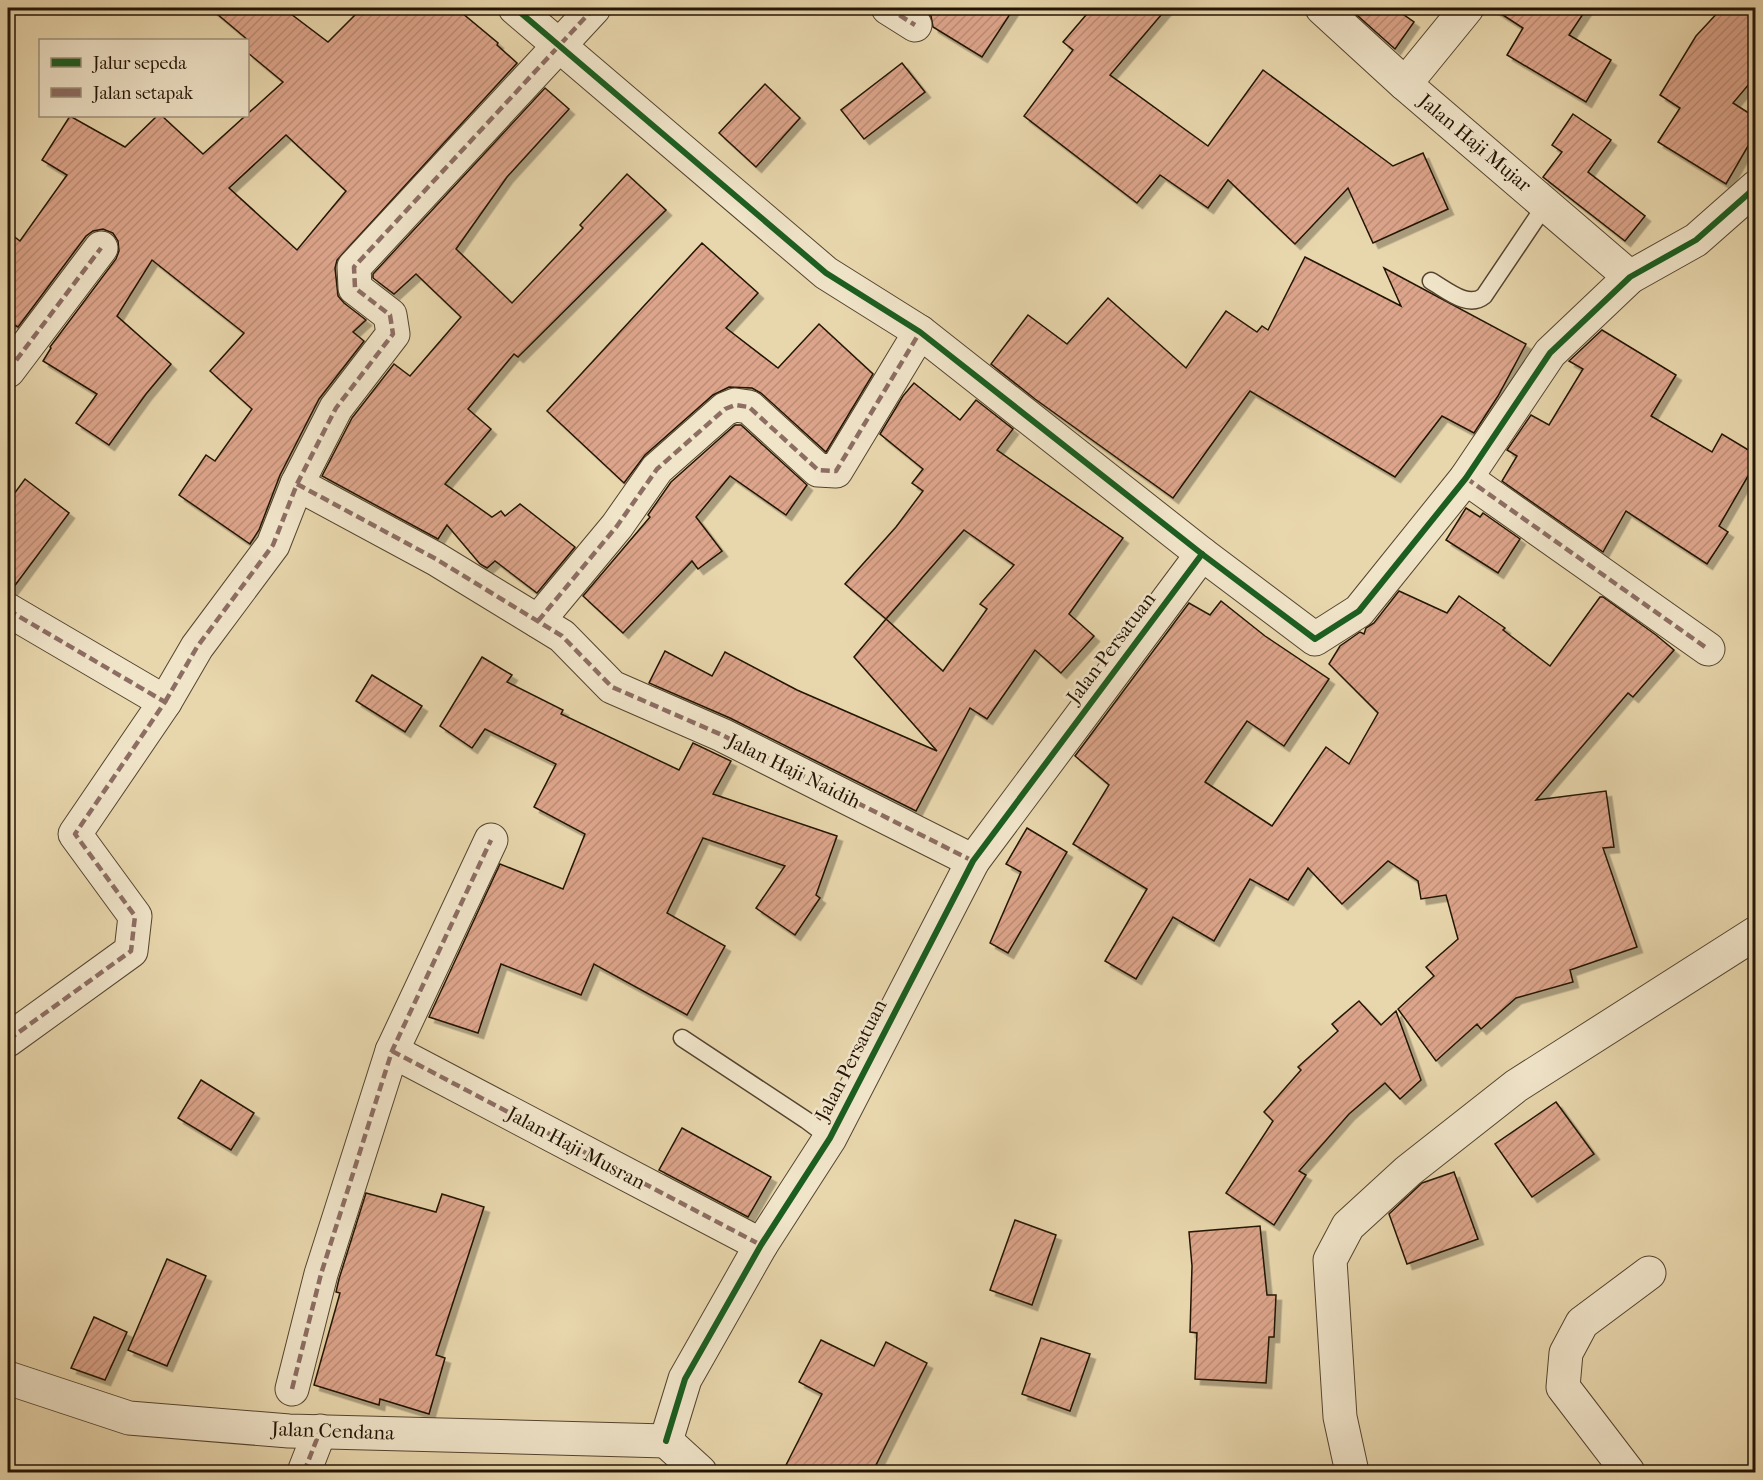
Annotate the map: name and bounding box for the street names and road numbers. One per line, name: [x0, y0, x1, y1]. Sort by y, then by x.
street label: Jalan Haji Mujar: [1413, 88, 1536, 197]
street label: Jalan Persatuan: [1061, 588, 1160, 710]
street label: Jalan Haji Naidih: [722, 728, 865, 813]
street label: Jalan Persatuan: [810, 995, 892, 1126]
street label: Jalan Haji Musran: [501, 1101, 650, 1194]
street label: Jalan Cendana: [269, 1417, 396, 1445]

